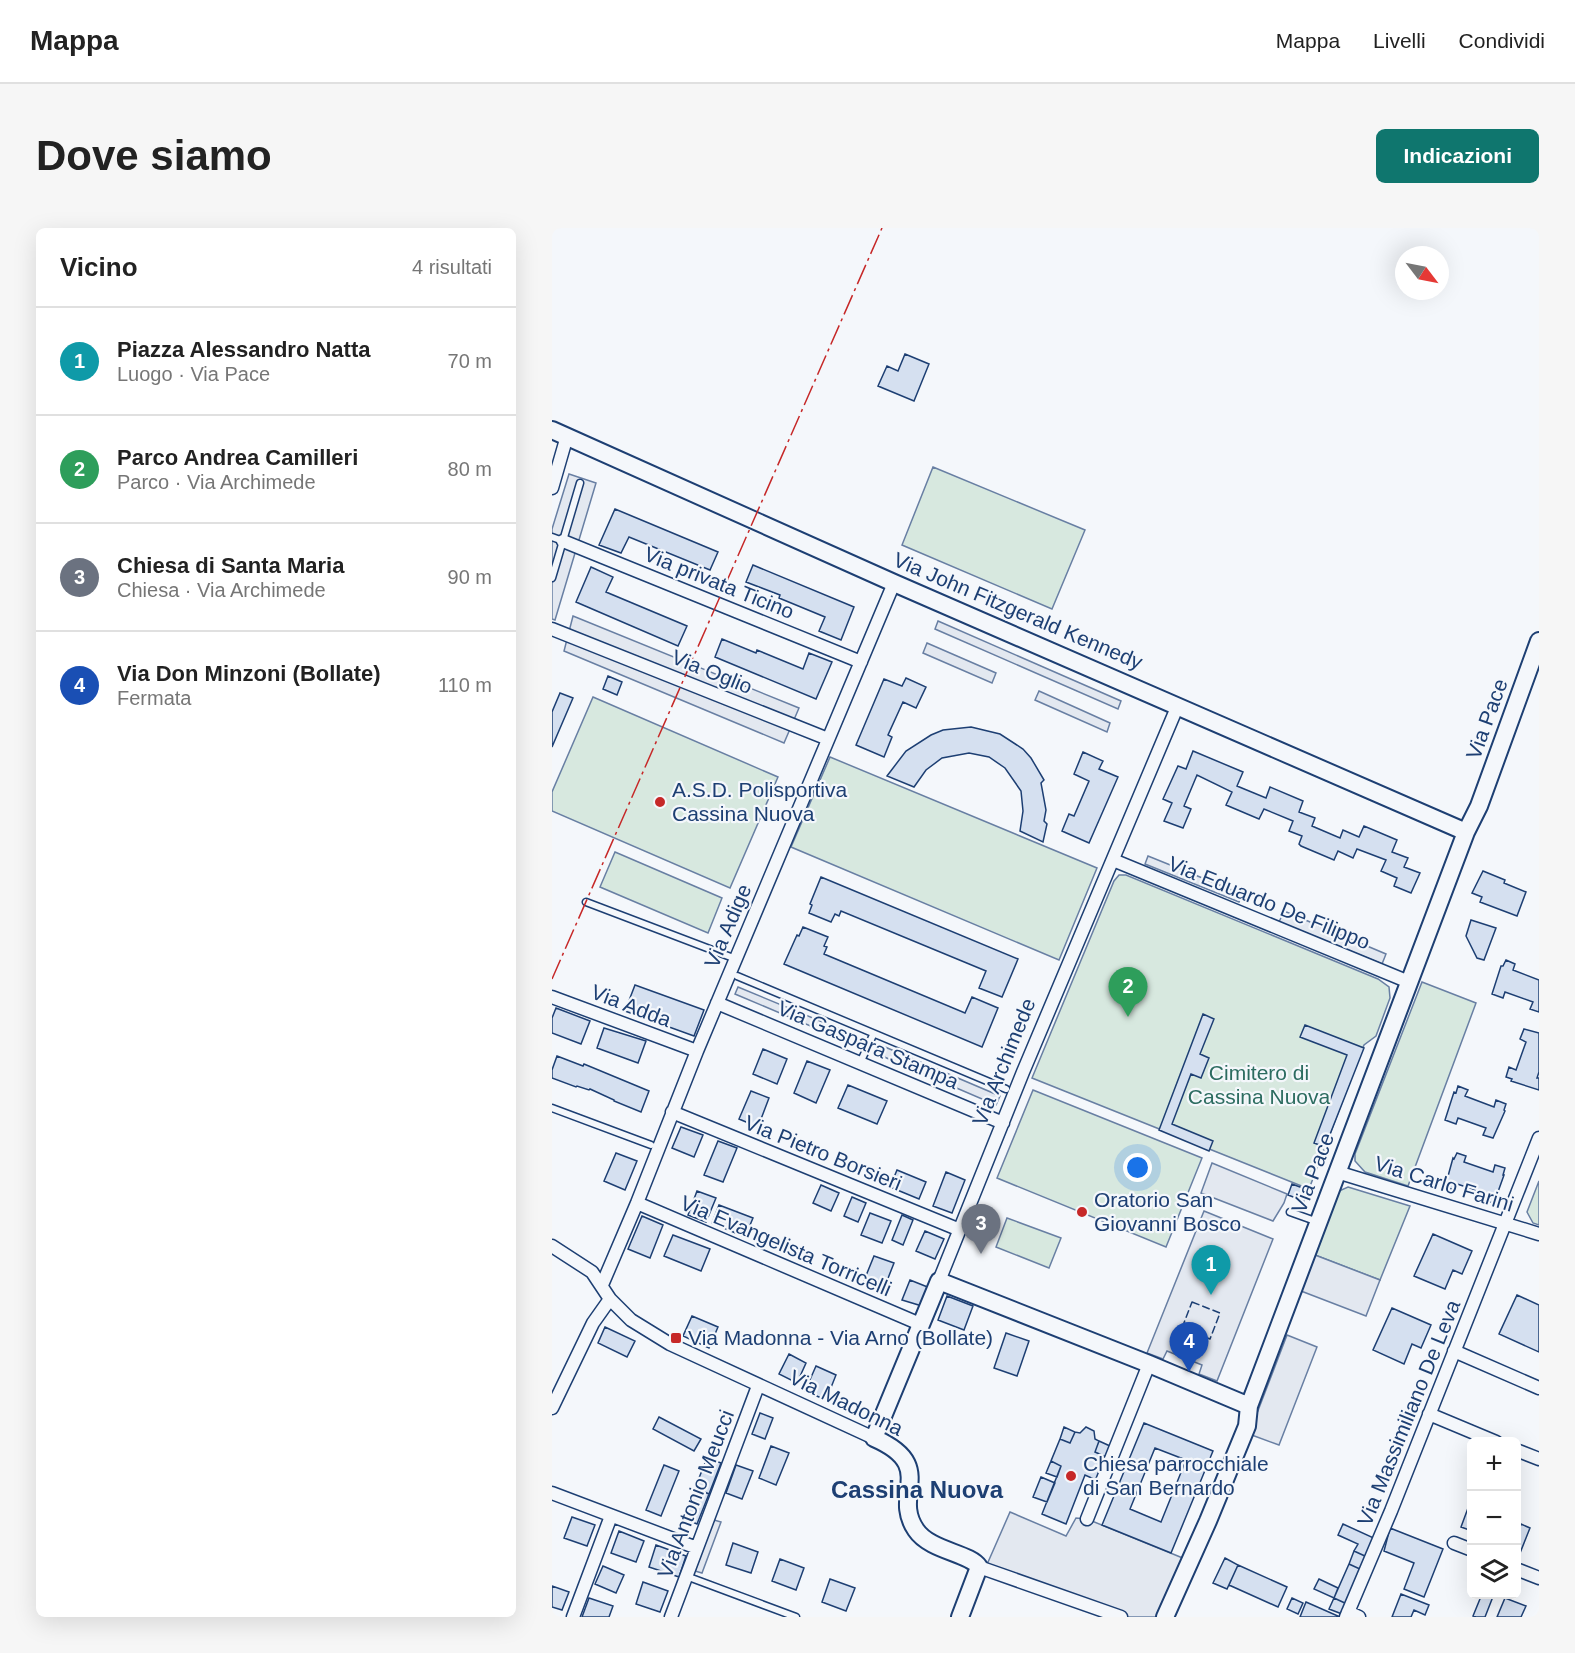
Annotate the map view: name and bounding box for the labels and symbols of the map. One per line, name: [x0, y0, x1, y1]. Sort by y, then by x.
north arrow: [1395, 246, 1449, 300]
street label: Via privata Ticino: [641, 542, 797, 623]
street label: Via John Fitzgerald Kennedy: [890, 548, 1147, 674]
street label: Via Oglio: [669, 645, 756, 698]
street label: Via Pace: [1461, 676, 1512, 762]
place label: A.S.D. Polisportiva Cassina Nuova: [672, 778, 847, 825]
marker: A.S.D. Polisportiva Cassina Nuova: [653, 795, 667, 809]
street label: Via Eduardo De Filippo: [1165, 851, 1373, 954]
street label: Via Adige: [700, 881, 755, 971]
pin: 2: [1108, 968, 1148, 1017]
street label: Via Adda: [588, 980, 675, 1031]
street label: Via Archimede: [968, 995, 1039, 1129]
street label: Via Gaspara Stampa: [774, 996, 963, 1093]
park label: Cimitero di Cassina Nuova: [1188, 1061, 1331, 1108]
street label: Via Pietro Borsieri: [741, 1110, 905, 1195]
street label: Via Pace: [1287, 1130, 1338, 1216]
street label: Via Carlo Farini: [1372, 1151, 1517, 1216]
your location: [1123, 1153, 1152, 1182]
place label: Oratorio San Giovanni Bosco: [1094, 1188, 1241, 1235]
street label: Via Evangelista Torricelli: [677, 1191, 895, 1300]
pin: 3: [962, 1204, 1000, 1254]
marker: Oratorio San Giovanni Bosco: [1075, 1205, 1089, 1219]
pin: 1: [1192, 1246, 1230, 1295]
street label: Via Massimiliano De Leva: [1353, 1296, 1464, 1529]
pin: 4: [1170, 1322, 1208, 1372]
place label: Via Madonna - Via Arno (Bollate): [688, 1326, 993, 1349]
marker: Via Madonna - Via Arno (Bollate): [669, 1331, 683, 1345]
street label: Via Madonna: [786, 1365, 907, 1440]
street label: Via Antonio Meucci: [653, 1407, 738, 1581]
place label: Chiesa parrocchiale di San Bernardo: [1083, 1452, 1269, 1499]
marker: Chiesa parrocchiale di San Bernardo: [1064, 1469, 1078, 1483]
district label: Cassina Nuova: [831, 1476, 1004, 1503]

